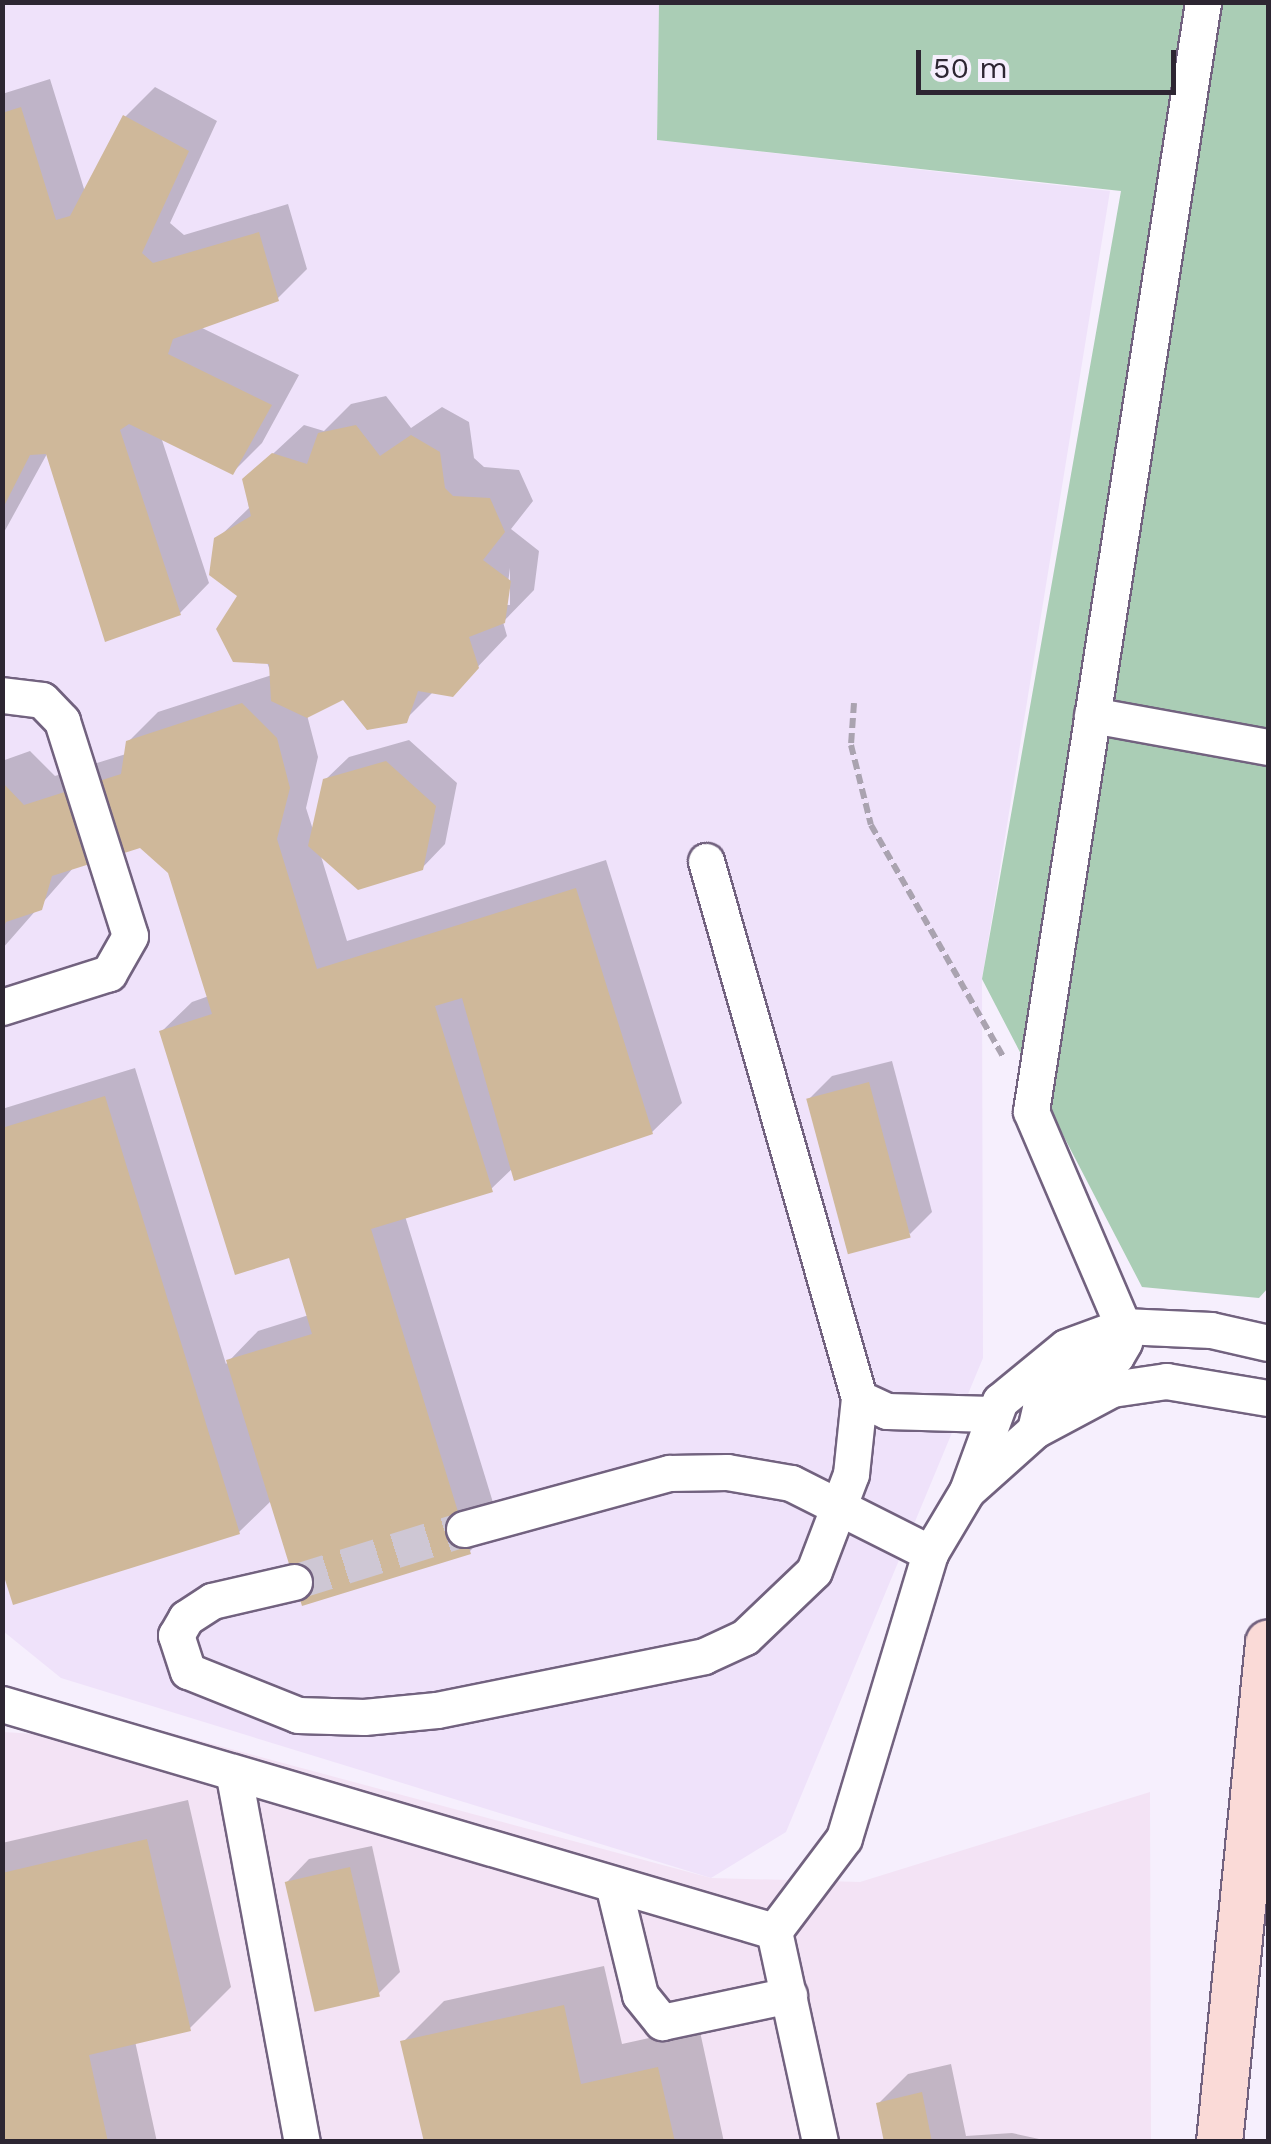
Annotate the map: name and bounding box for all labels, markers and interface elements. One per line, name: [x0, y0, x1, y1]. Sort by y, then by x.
scale bar: [921, 30, 1181, 92]
text: 50 m: [933, 50, 1008, 85]

